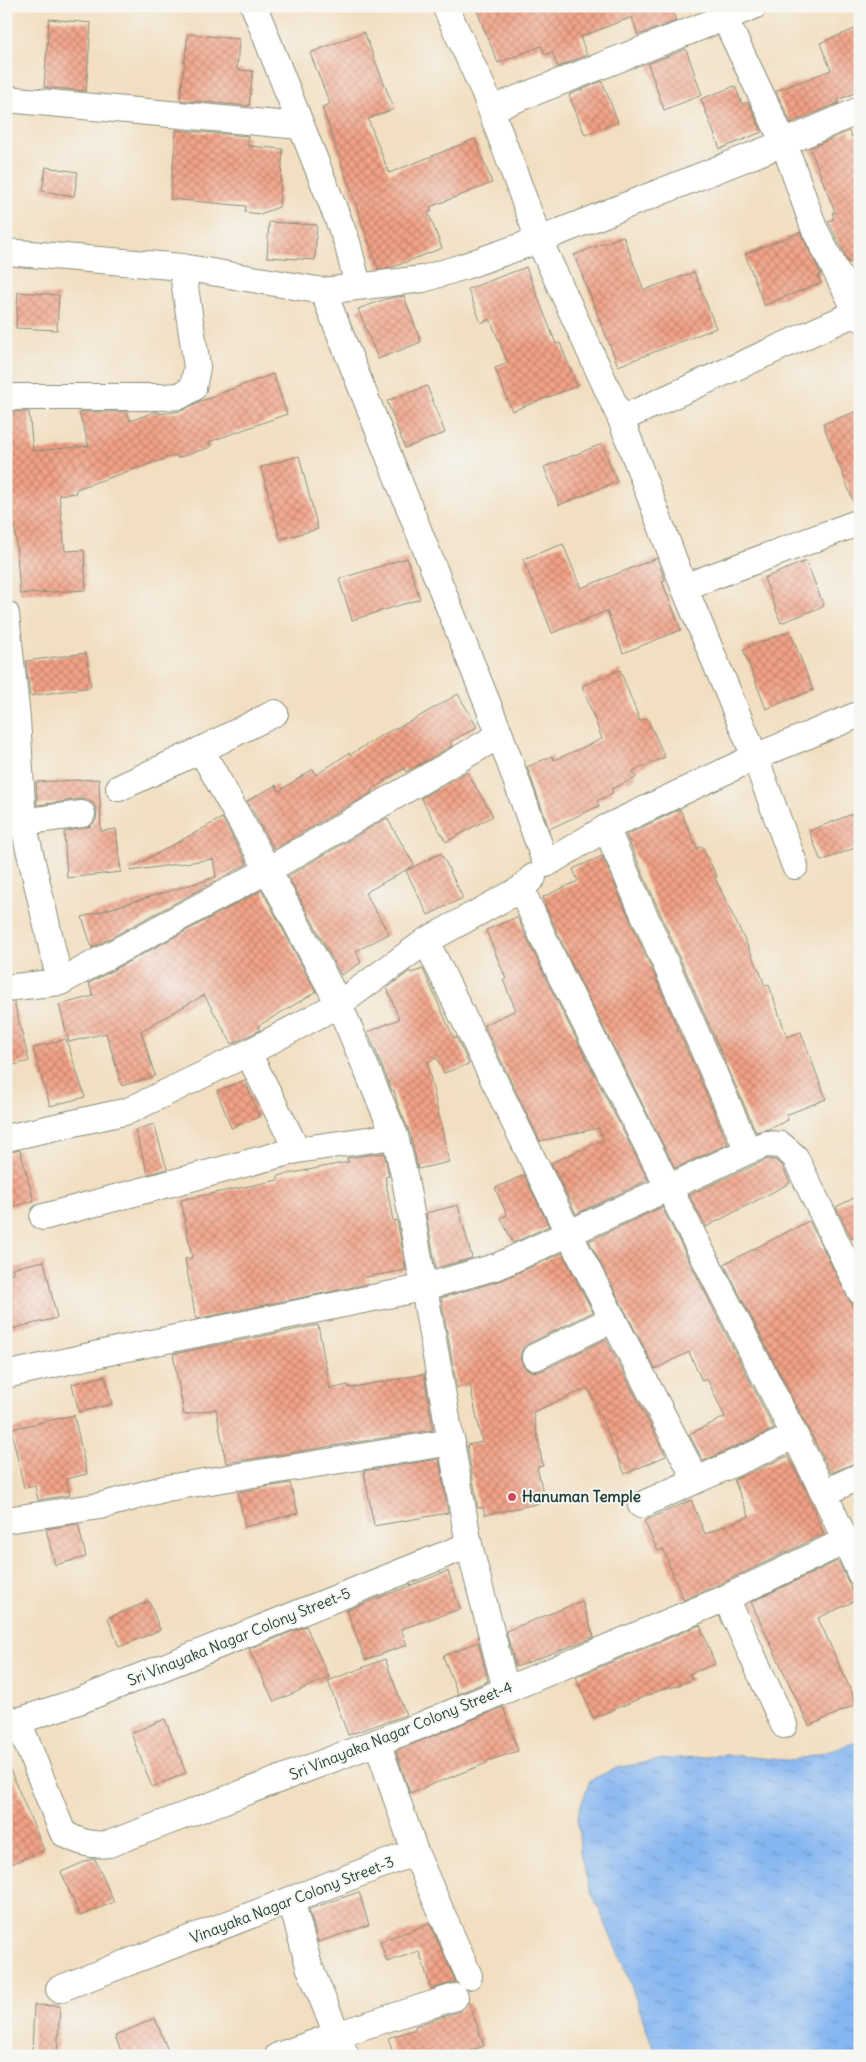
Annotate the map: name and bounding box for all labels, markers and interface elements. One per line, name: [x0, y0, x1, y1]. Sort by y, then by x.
place label: Hanuman Temple: [522, 1487, 641, 1507]
marker: Hanuman Temple: [506, 1491, 518, 1503]
street label: Sri Vinayaka Nagar Colony Street-5: [125, 1583, 353, 1690]
street label: Sri Vinayaka Nagar Colony Street-4: [286, 1677, 515, 1784]
street label: Vinayaka Nagar Colony Street-3: [187, 1852, 397, 1947]

